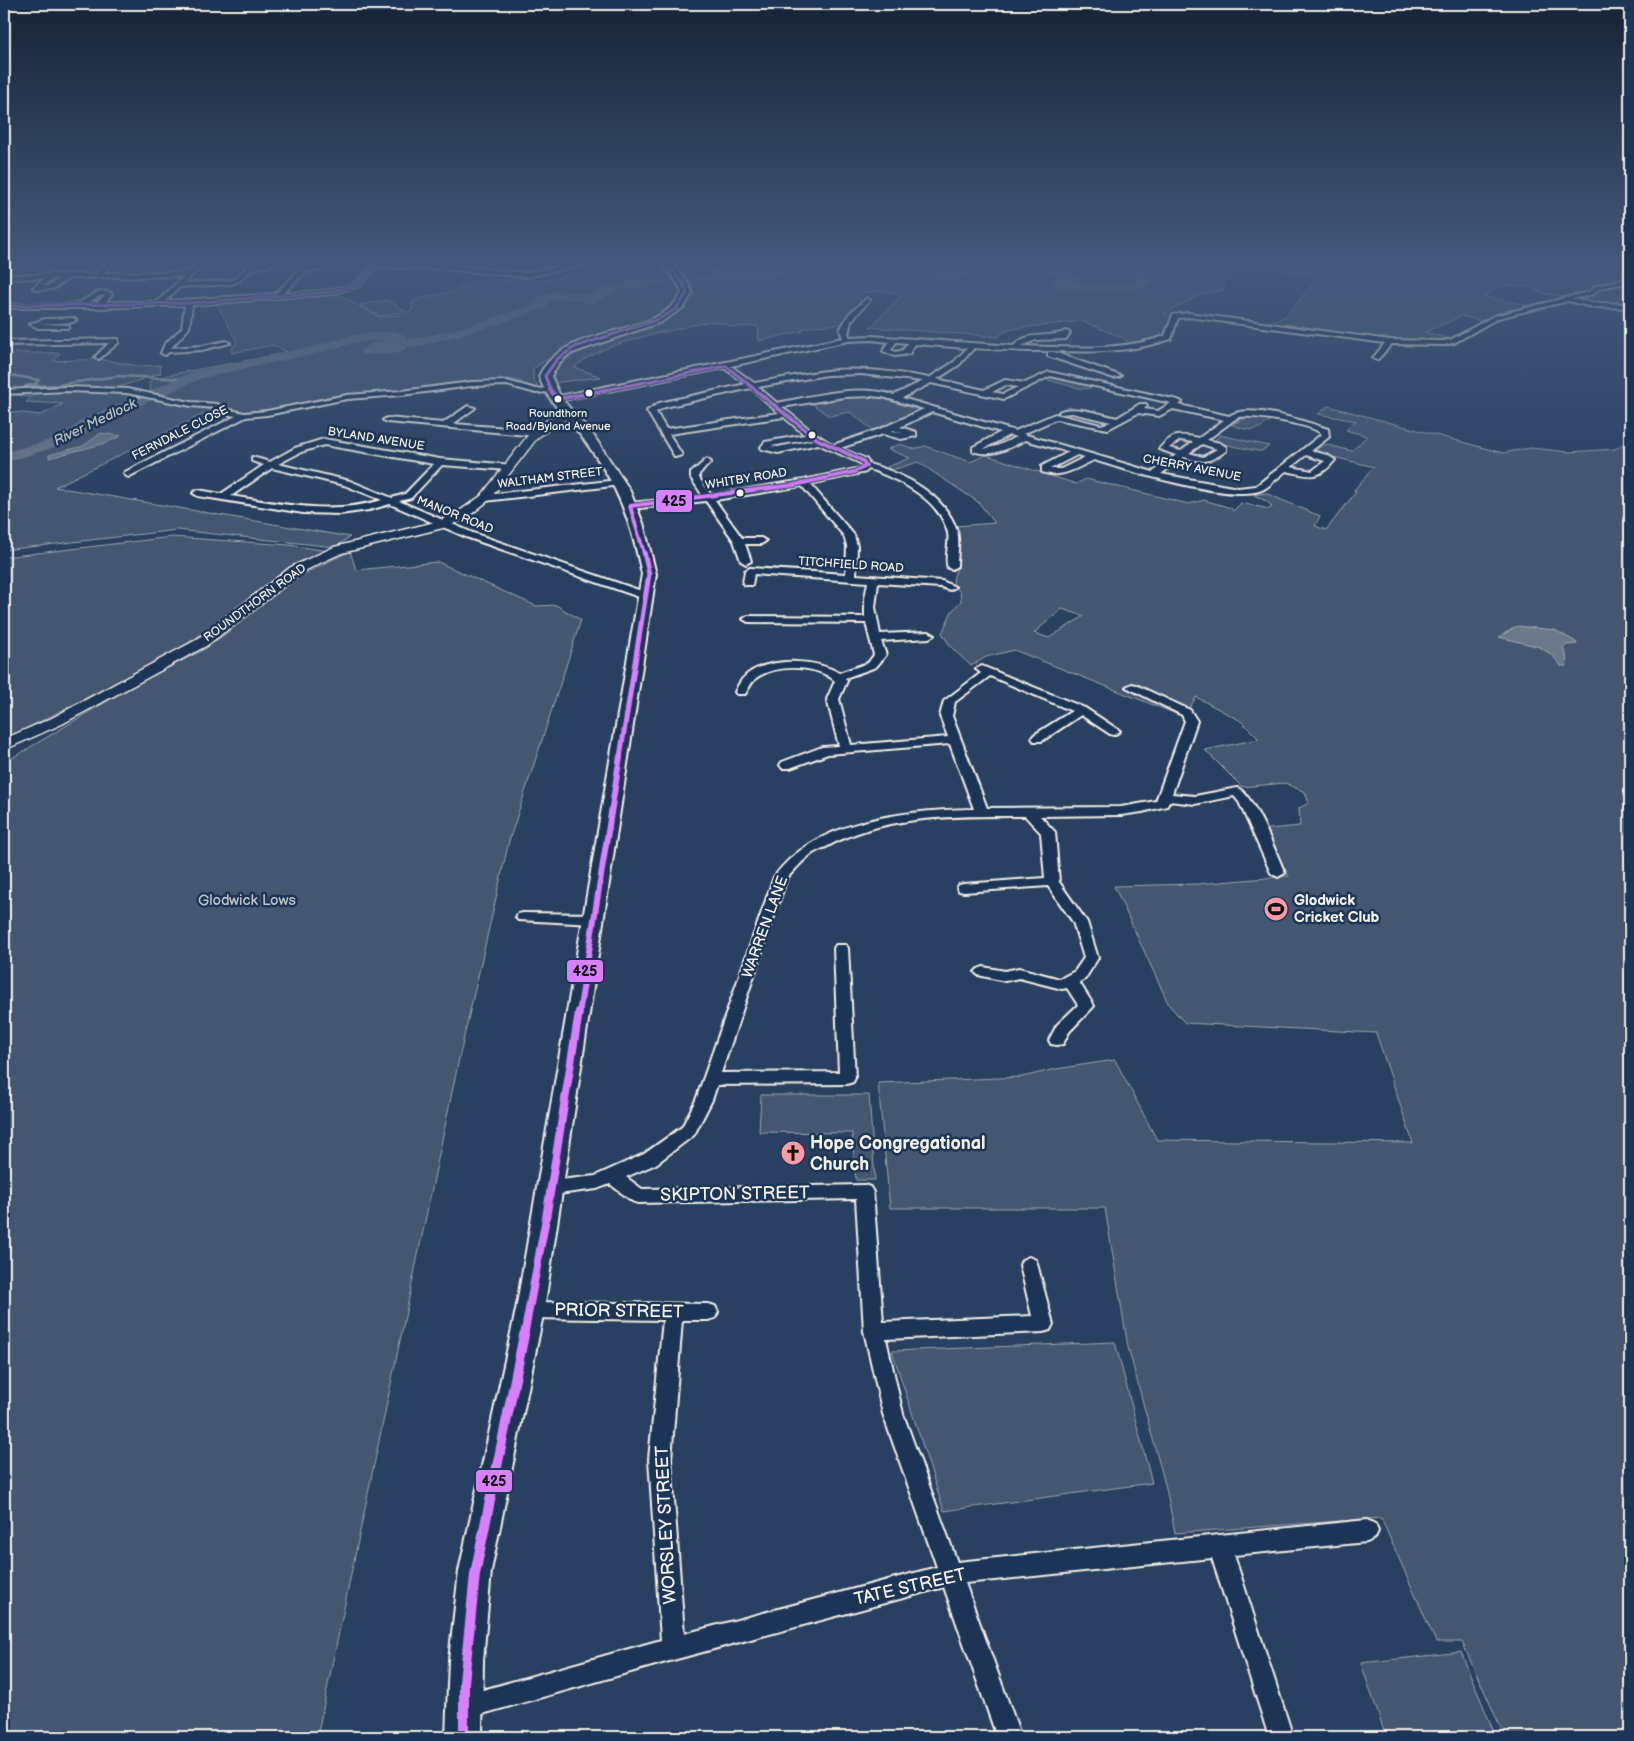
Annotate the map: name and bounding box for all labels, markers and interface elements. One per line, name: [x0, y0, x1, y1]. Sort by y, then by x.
unlabelled marker: [584, 388, 594, 398]
water label: River Medlock: [51, 394, 140, 449]
marker: Roundthorn Road/Byland Avenue: [553, 394, 563, 404]
street label: FERNDALE CLOSE: [129, 402, 231, 464]
place label: Roundthorn Road/Byland Avenue: [505, 407, 611, 433]
street label: BYLAND AVENUE: [327, 424, 426, 454]
unlabelled marker: [807, 430, 817, 440]
street label: CHERRY AVENUE: [1142, 451, 1243, 485]
street label: WALTHAM STREET: [497, 464, 604, 492]
street label: WHITBY ROAD: [704, 465, 788, 493]
unlabelled marker: [735, 488, 745, 498]
line badge: 425: [655, 489, 693, 513]
street label: MANOR ROAD: [415, 493, 496, 537]
text: 425: [662, 493, 686, 510]
street label: TITCHFIELD ROAD: [798, 554, 905, 576]
street label: ROUNDTHORN ROAD: [201, 561, 309, 645]
street label: WARREN LANE: [738, 873, 792, 981]
park label: Glodwick Lows: [198, 891, 297, 910]
place label: Glodwick Cricket Club: [1294, 891, 1380, 927]
sports icon: Glodwick Cricket Club: [1263, 896, 1289, 922]
line badge: 425: [566, 959, 604, 983]
text: 425: [573, 963, 597, 980]
place label: Hope Congregational Church: [810, 1133, 986, 1175]
church icon: Hope Congregational Church: [780, 1140, 806, 1166]
street label: SKIPTON STREET: [660, 1182, 810, 1206]
street label: PRIOR STREET: [554, 1299, 684, 1323]
street label: WORSLEY STREET: [651, 1445, 681, 1605]
line badge: 425: [475, 1469, 513, 1493]
text: 425: [482, 1473, 506, 1490]
street label: TATE STREET: [852, 1564, 968, 1610]

